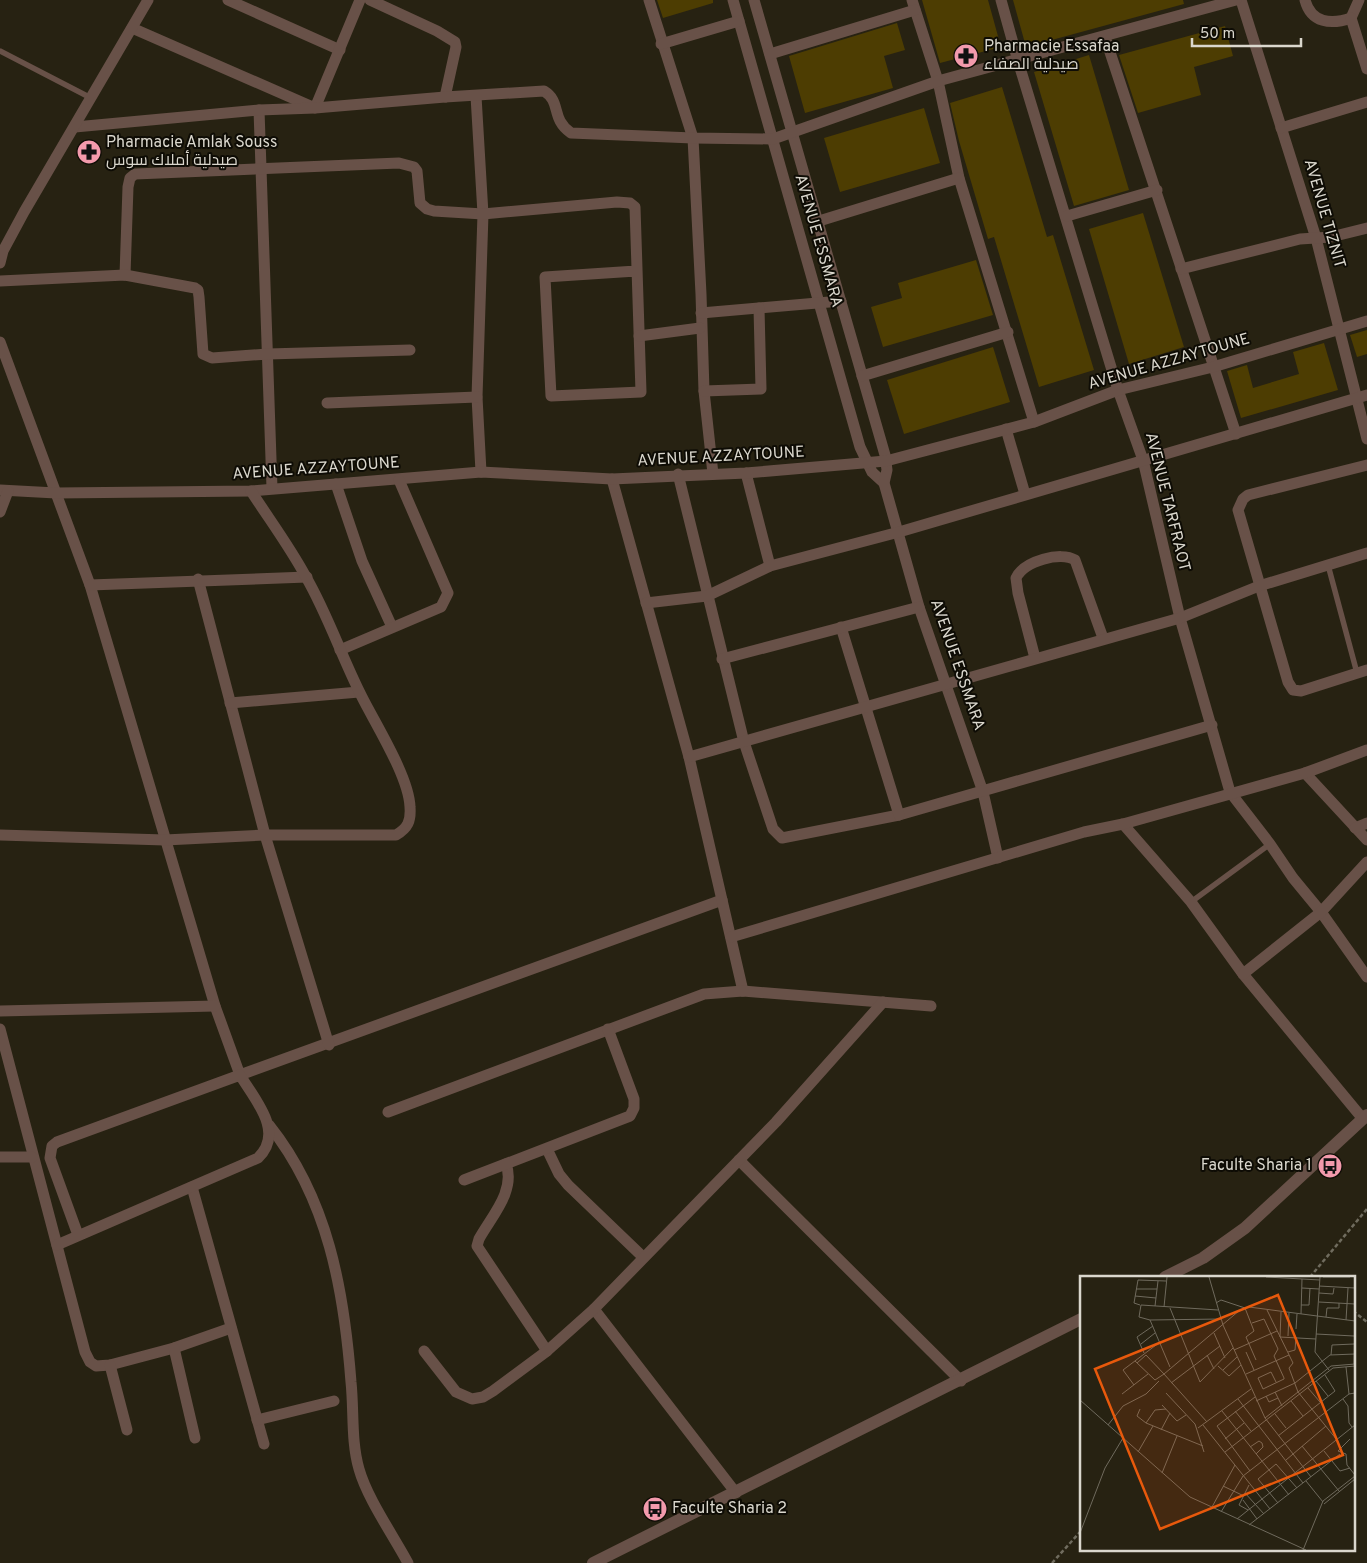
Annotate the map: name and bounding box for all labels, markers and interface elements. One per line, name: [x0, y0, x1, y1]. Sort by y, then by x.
scale bar: [1192, 15, 1301, 47]
text: 50 m: [1200, 25, 1235, 44]
place label: Pharmacie Essafaa صيدلية الصفاء: [984, 37, 1119, 75]
pharmacy icon: Pharmacie Essafaa صيدلية الصفاء: [953, 43, 979, 69]
place label: Pharmacie Amlak Souss صيدلية أملاك سوس: [106, 133, 278, 171]
pharmacy icon: Pharmacie Amlak Souss صيدلية أملاك سوس: [76, 139, 102, 165]
street label: AVENUE TIZNIT: [1299, 157, 1349, 271]
street label: AVENUE ESSMARA: [789, 172, 847, 310]
street label: AVENUE AZZAYTOUNE: [1086, 329, 1252, 395]
street label: AVENUE TARFRAOT: [1140, 430, 1194, 574]
street label: AVENUE AZZAYTOUNE: [637, 443, 805, 471]
street label: AVENUE AZZAYTOUNE: [232, 453, 400, 485]
street label: AVENUE ESSMARA: [925, 597, 989, 733]
bus stop icon: Faculte Sharia 1: [1317, 1153, 1343, 1179]
place label: Faculte Sharia 1: [1201, 1156, 1312, 1176]
inset map: [1080, 1276, 1354, 1550]
bus stop icon: Faculte Sharia 2: [642, 1496, 668, 1522]
place label: Faculte Sharia 2: [672, 1499, 787, 1519]

